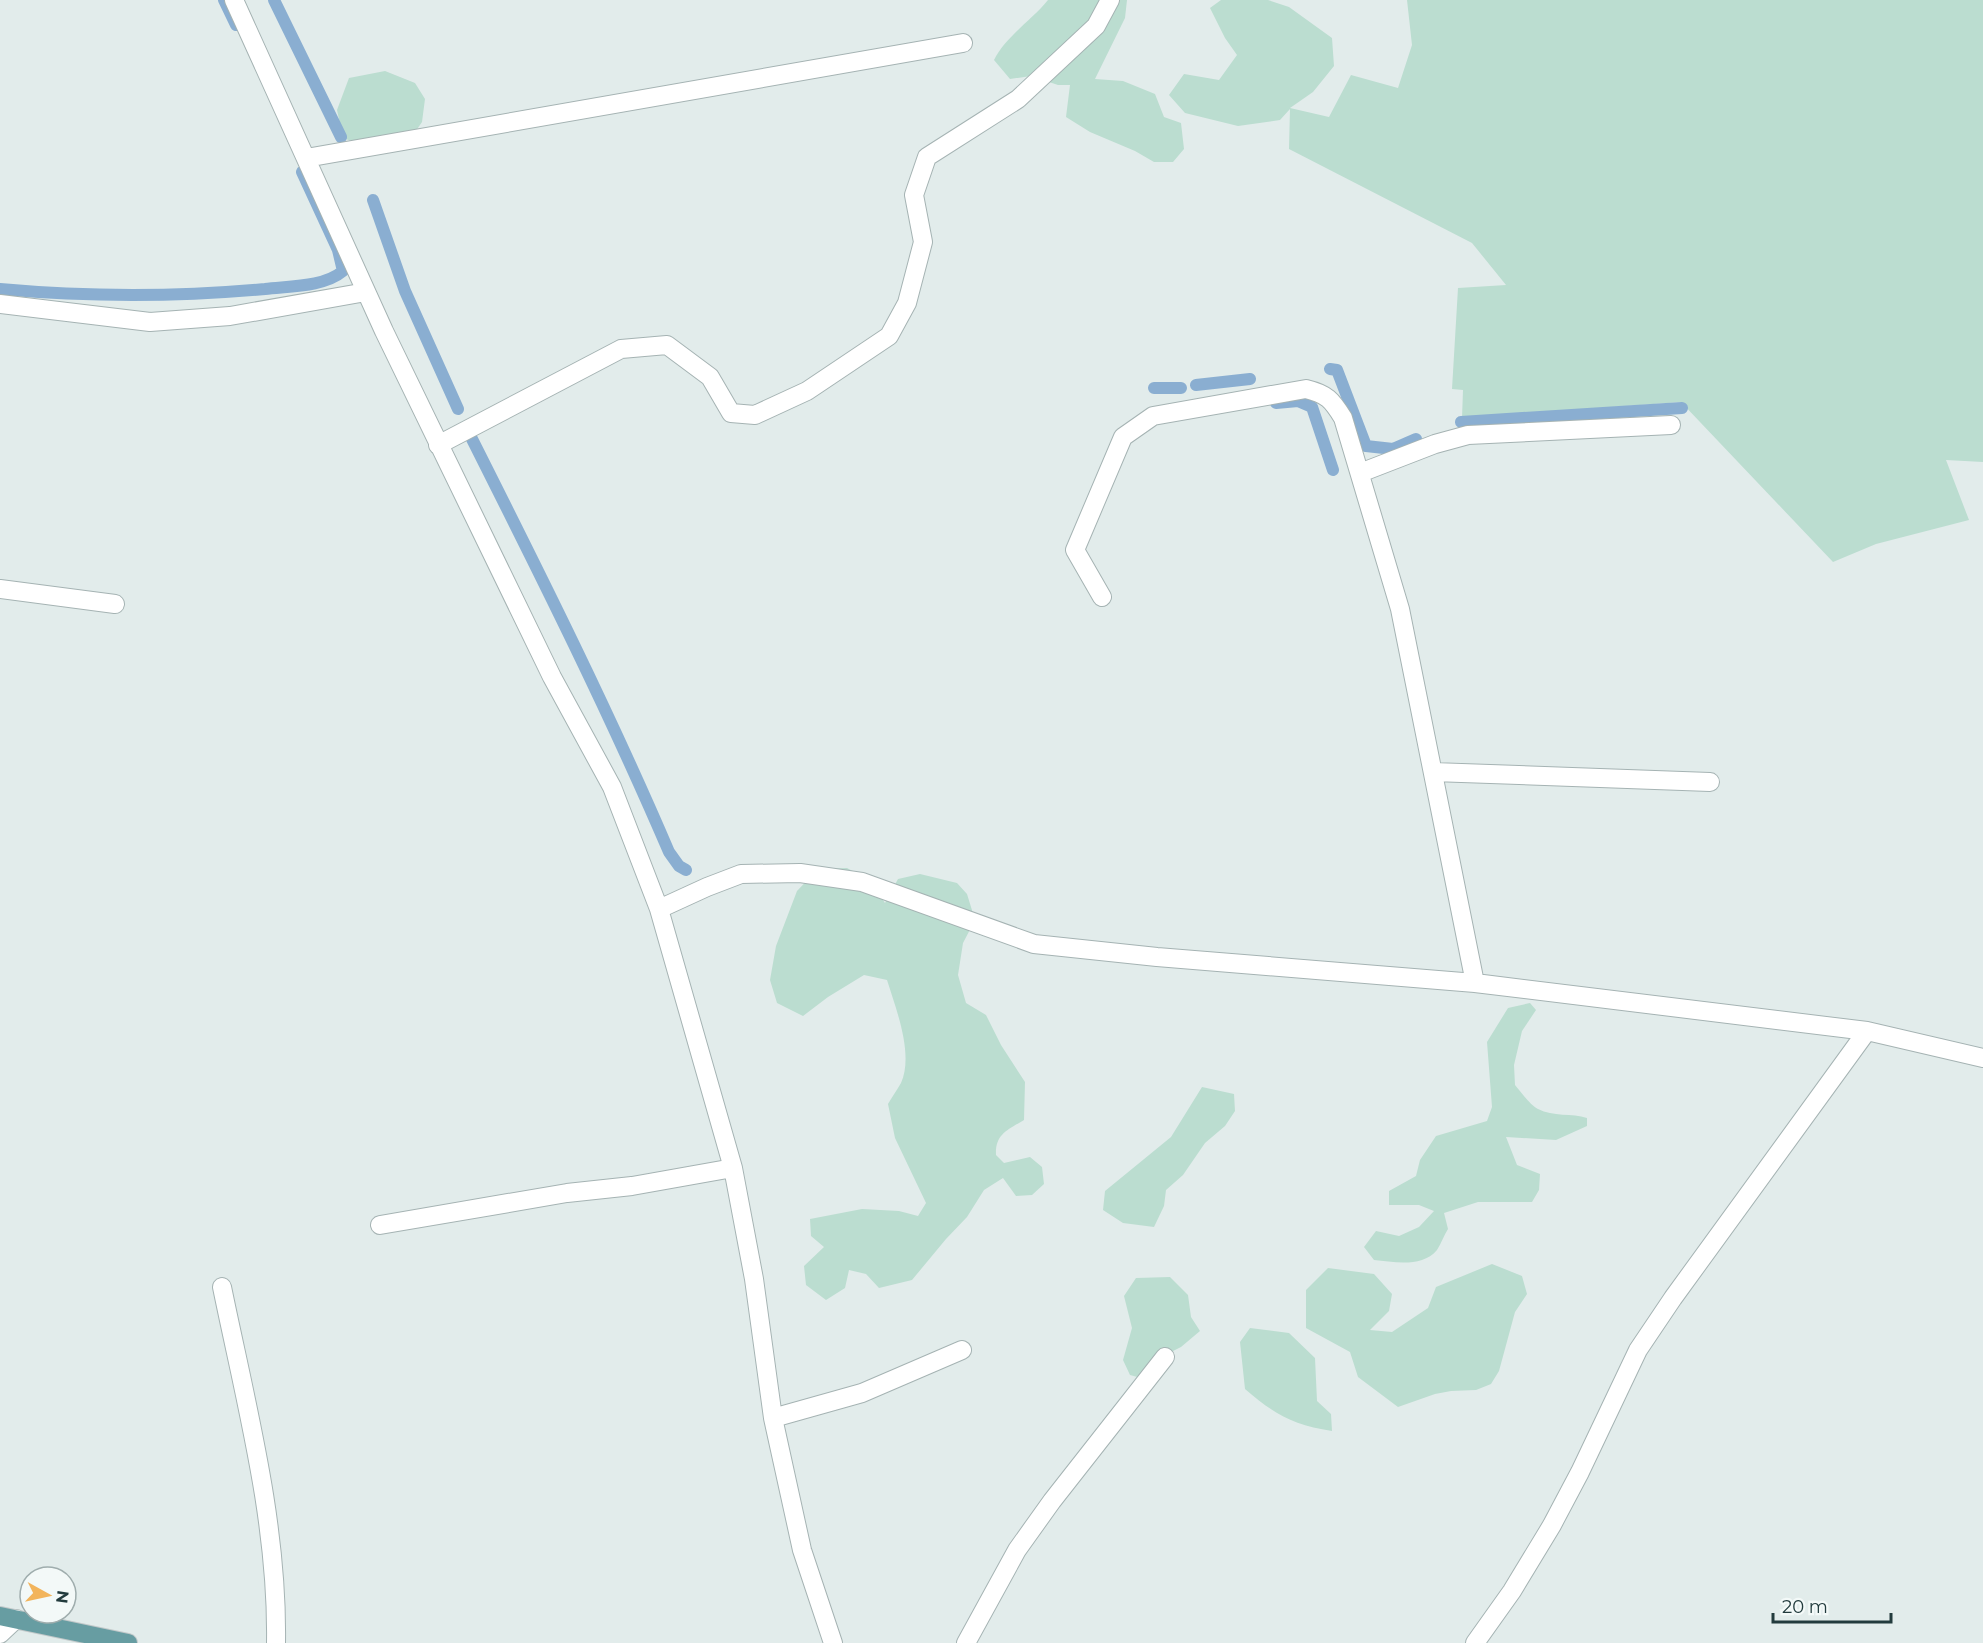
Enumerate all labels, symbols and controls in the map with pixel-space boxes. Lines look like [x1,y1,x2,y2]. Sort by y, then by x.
north arrow [18,1565,78,1625]
scale bar [1773,1586,1892,1624]
text: N [52,1589,73,1605]
text: 20 m [1782,1596,1828,1618]

